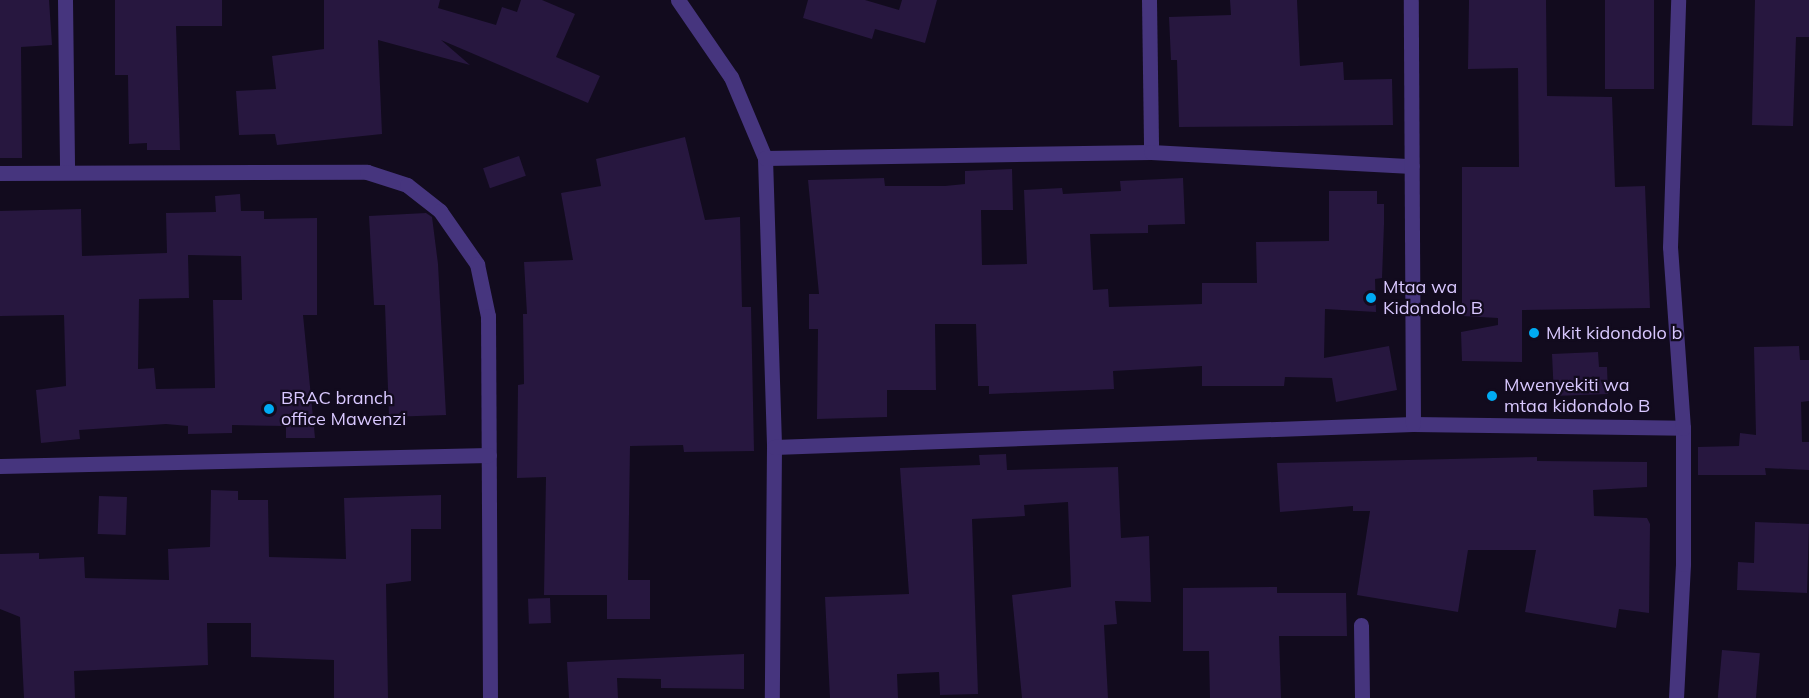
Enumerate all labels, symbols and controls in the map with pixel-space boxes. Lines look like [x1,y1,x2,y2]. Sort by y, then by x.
place label: Mtaa wa Kidondolo B [1383,277,1483,320]
marker: Mtaa wa Kidondolo B [1364,291,1378,305]
place label: Mkit kidondolo b [1546,322,1682,344]
marker: Mkit kidondolo b [1527,326,1541,340]
place label: Mwenyekiti wa mtaa kidondolo B [1504,375,1650,418]
place label: BRAC branch office Mawenzi [281,388,406,430]
marker: Mwenyekiti wa mtaa kidondolo B [1485,389,1499,403]
marker: BRAC branch office Mawenzi [262,402,276,416]

